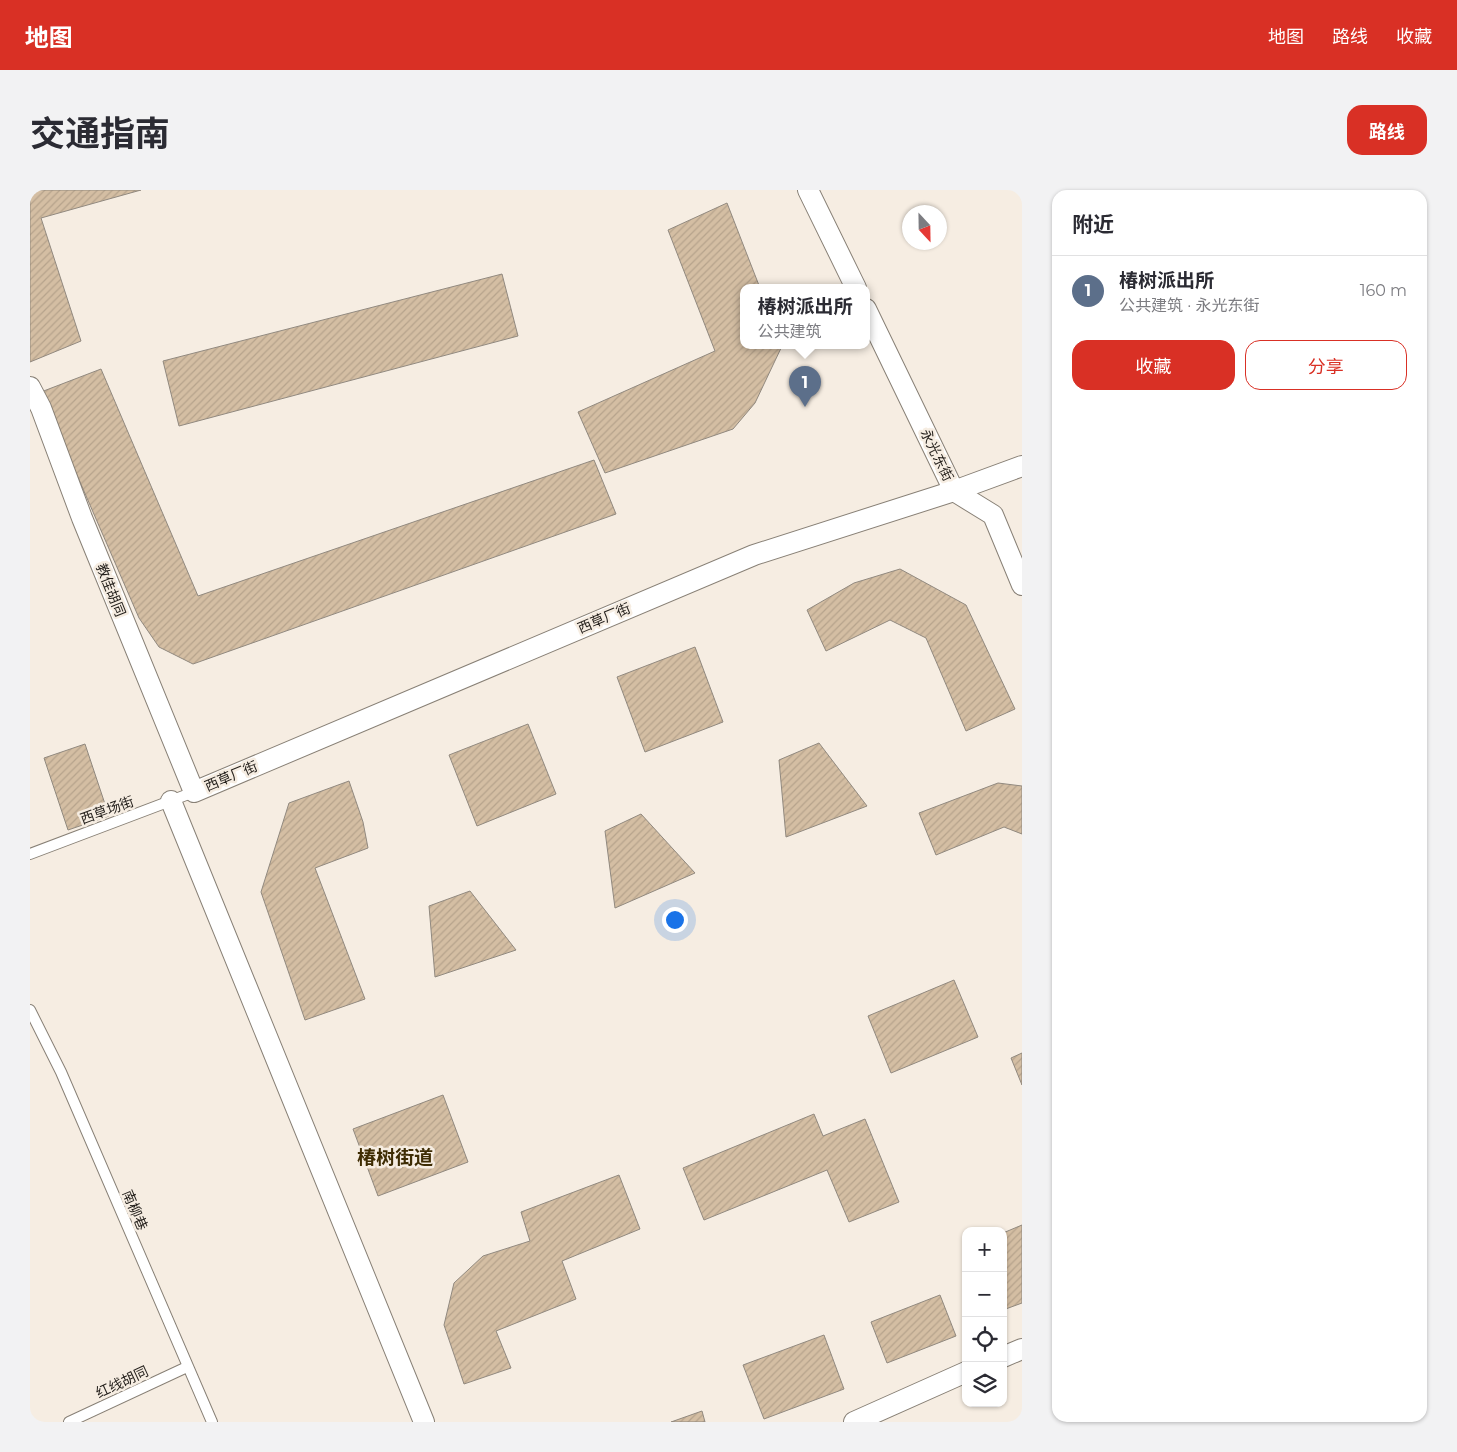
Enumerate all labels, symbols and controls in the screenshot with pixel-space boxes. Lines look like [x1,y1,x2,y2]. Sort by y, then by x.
text: 地图 [25,23,73,52]
text: 地图 [1268,26,1304,48]
text: 路线 [1332,26,1368,48]
text: 收藏 [1396,26,1432,48]
button: 路线 [1347,105,1427,155]
text: 交通指南 [30,112,170,155]
north arrow [902,205,947,250]
text: 附近 [1072,212,1114,237]
text: 椿树派出所 [1119,269,1214,292]
text: 1 [1085,281,1091,300]
text: 160 m [1360,281,1407,300]
popup [740,284,870,349]
text: 椿树派出所 [757,295,853,318]
text: 公共建筑 · 永光东街 [1119,296,1259,315]
text: 公共建筑 [757,322,822,341]
button: 收藏 [1072,340,1235,390]
button: 分享 [1245,340,1407,390]
pin: 1 [789,366,821,407]
street label: 永光东街 [917,426,957,484]
street label: 教佳胡同 [92,561,130,619]
street label: 西草厂街 [575,599,633,637]
street label: 西草厂街 [202,757,260,795]
street label: 西草场街 [78,792,136,828]
your location [662,907,688,933]
district label: 椿树街道 [357,1146,433,1169]
street label: 南柳巷 [119,1187,151,1233]
map controls [962,1227,1007,1407]
button: + [962,1227,1007,1272]
button: − [962,1272,1007,1317]
button: locate [962,1317,1007,1362]
street label: 红线胡同 [93,1362,151,1402]
button: layers [962,1362,1007,1407]

